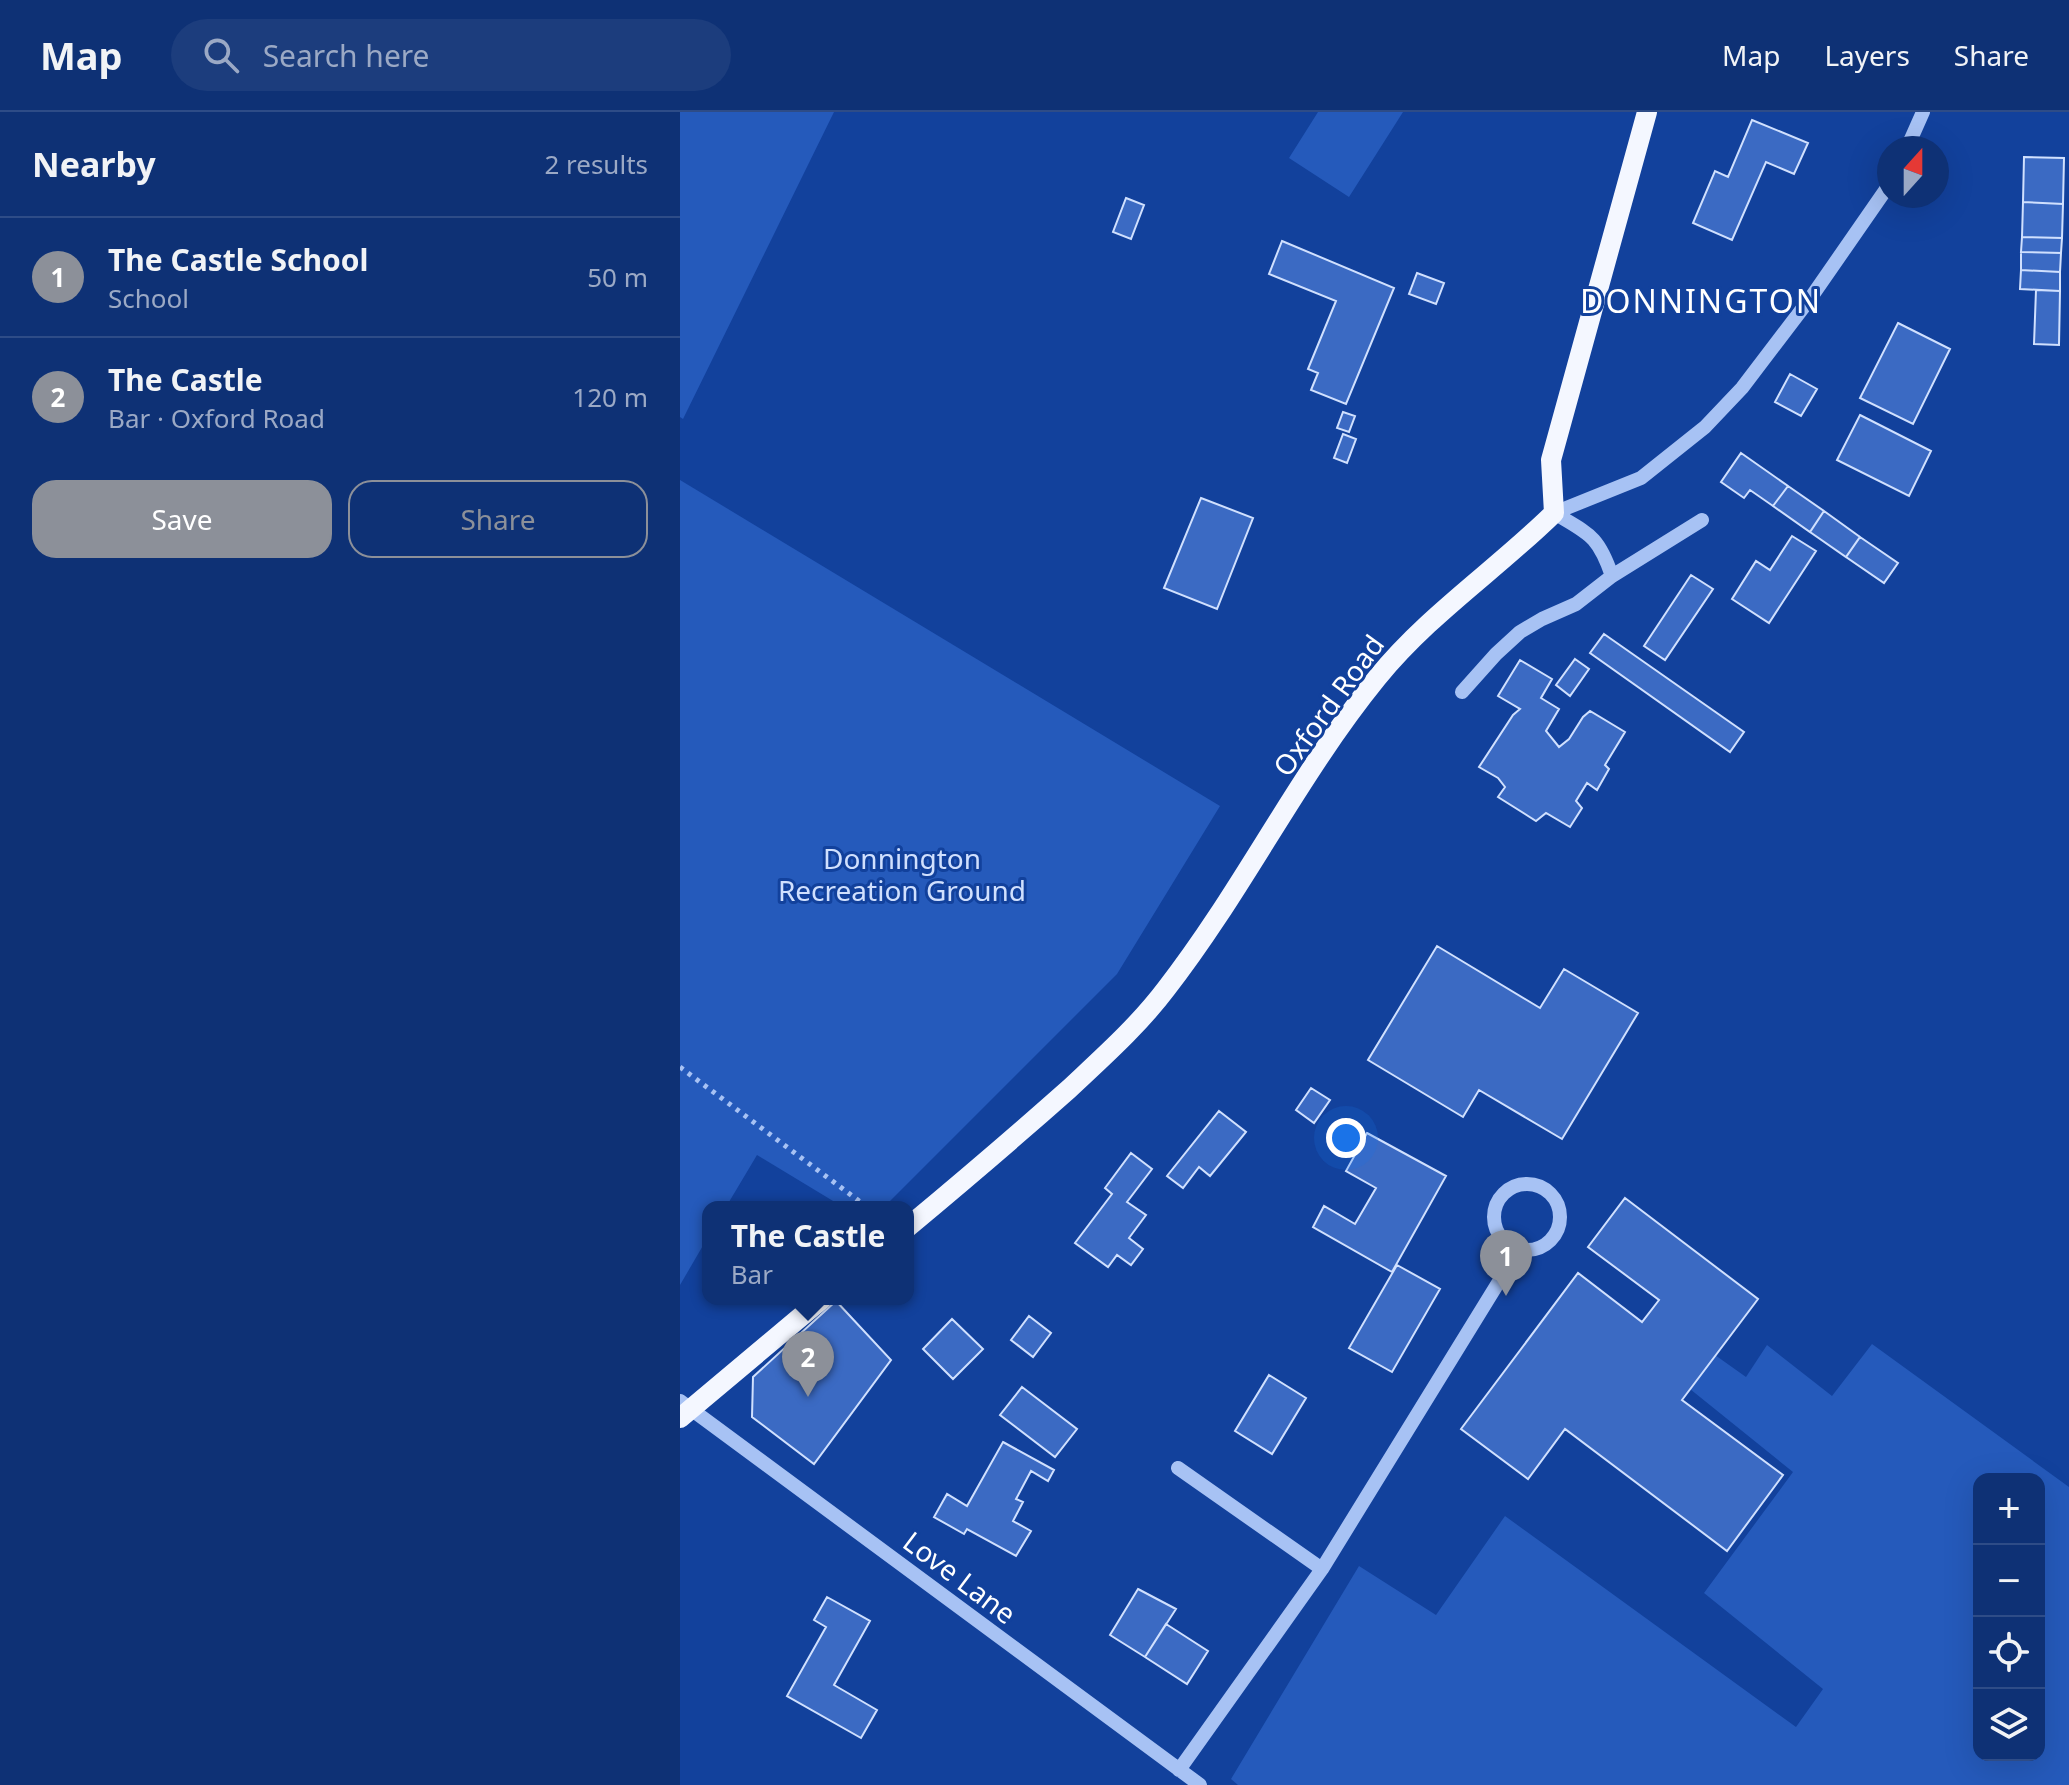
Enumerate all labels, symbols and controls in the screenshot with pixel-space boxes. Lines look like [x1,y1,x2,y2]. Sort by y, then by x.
search box [171,19,731,91]
text: Map [40,29,123,81]
icon: search [199,33,243,77]
text: Search here [263,35,430,76]
text: Map [1722,36,1780,74]
text: Layers [1824,36,1910,74]
text: Share [1954,36,2029,74]
north arrow [1877,136,1949,208]
text: Nearby [32,141,156,187]
text: 2 results [544,146,648,182]
text: The Castle School [108,239,368,280]
text: 1 [51,259,65,295]
text: 50 m [587,259,648,295]
district label: DONNINGTON [1580,279,1822,322]
text: School [108,280,189,316]
text: The Castle [108,359,263,400]
text: 2 [51,379,65,415]
text: 120 m [572,379,648,415]
text: Bar · Oxford Road [108,400,325,436]
button: Save [32,480,332,558]
button: Share [348,480,648,558]
street label: Oxford Road [1264,627,1392,783]
park label: Donnington Recreation Ground [778,839,1026,909]
your location [1326,1118,1366,1158]
popup [702,1201,914,1305]
text: The Castle [731,1215,885,1256]
pin: 1 [1480,1230,1532,1296]
text: Bar [731,1256,773,1292]
pin: 2 [782,1331,834,1397]
map controls [1973,1473,2045,1761]
button: + [1973,1473,2045,1545]
street label: Love Lane [896,1522,1024,1632]
button: − [1973,1545,2045,1617]
button: locate [1973,1617,2045,1689]
button: layers [1973,1689,2045,1761]

